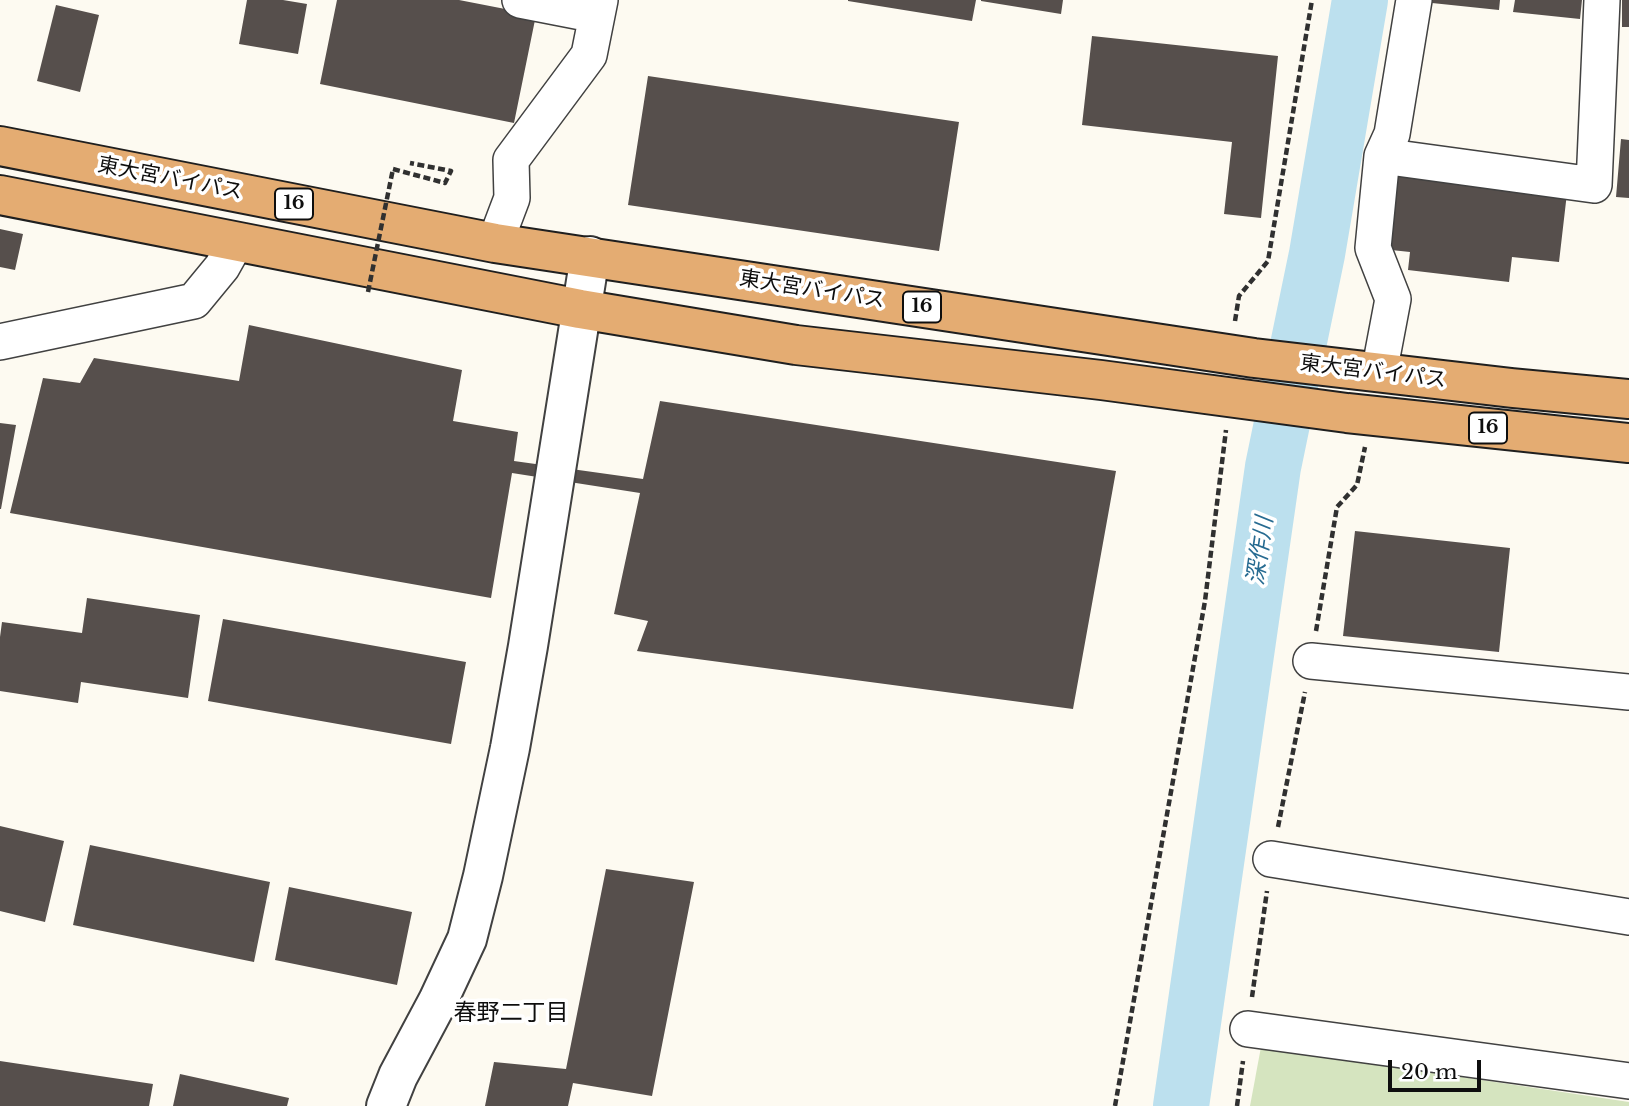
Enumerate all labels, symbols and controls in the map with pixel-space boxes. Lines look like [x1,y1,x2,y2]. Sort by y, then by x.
street label: 東大宮バイパス [95,153,245,205]
road number: 16 [275,188,313,220]
street label: 東大宮バイパス [737,266,887,314]
road number: 16 [903,292,941,322]
street label: 東大宮バイパス [1299,351,1447,393]
road number: 16 [1469,412,1507,444]
water label: 深作川 [1243,515,1279,587]
district label: 春野二丁目 [454,1000,568,1028]
scale bar [1391,1046,1484,1090]
text: 20 m [1401,1059,1458,1085]

